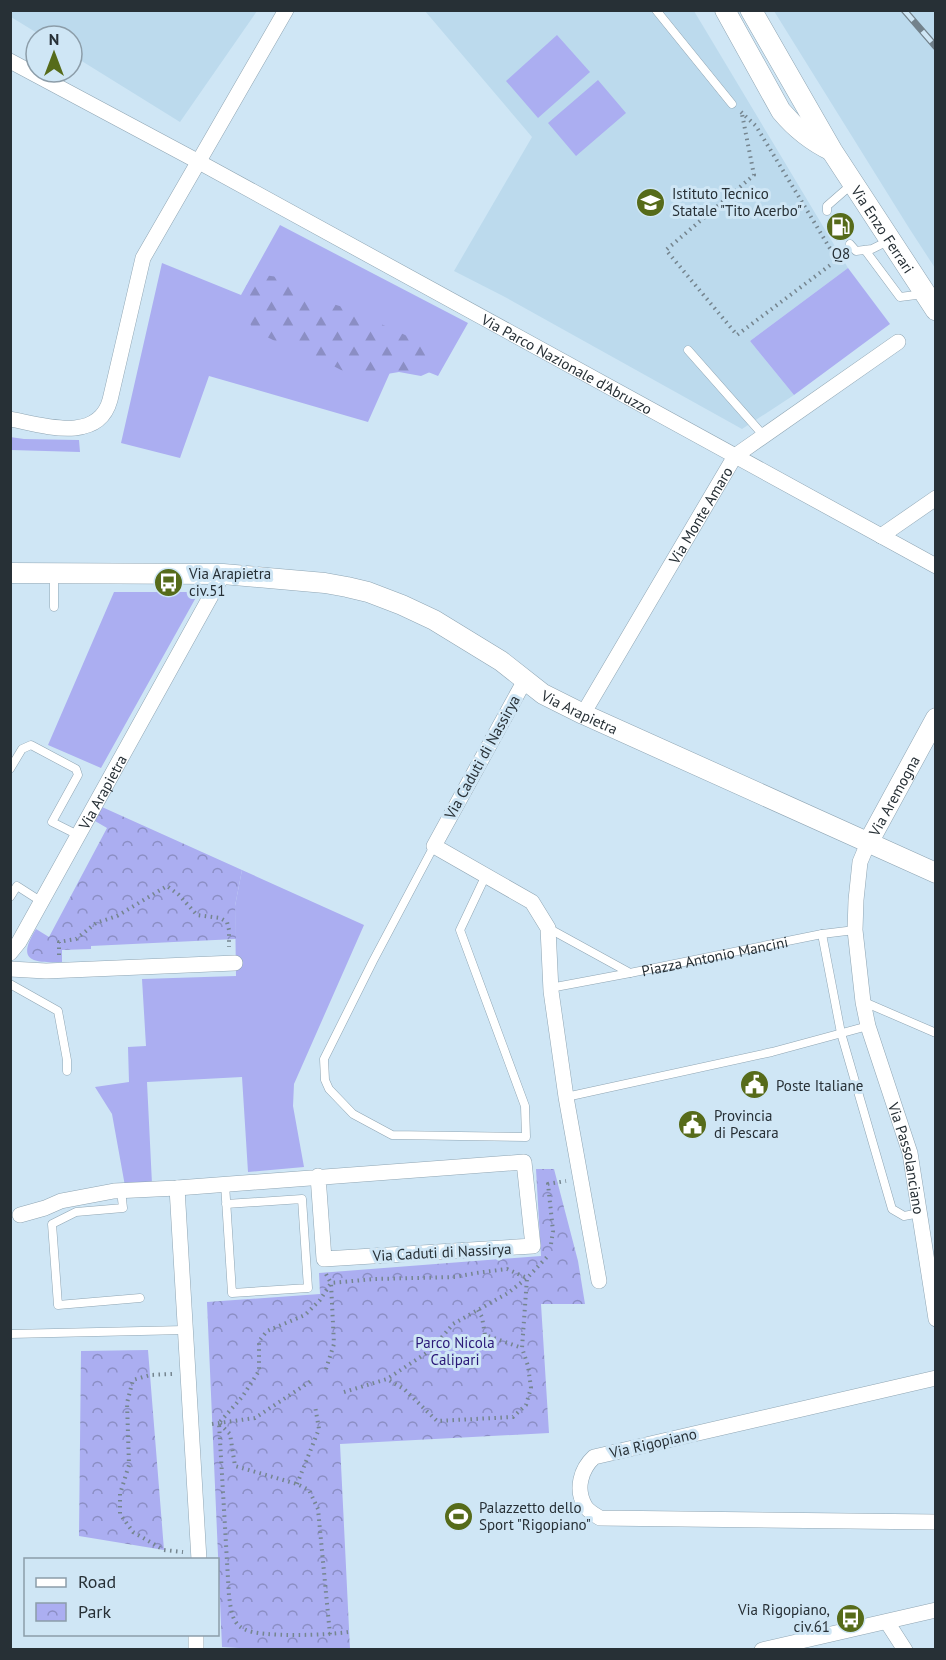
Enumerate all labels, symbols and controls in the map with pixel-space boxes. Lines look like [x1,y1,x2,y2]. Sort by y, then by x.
north arrow [24,24,84,84]
text: N [49,29,59,49]
street label: Via Enzo Ferrari [847,181,919,277]
place label: Istituto Tecnico Statale "Tito Acerbo" [672,184,802,220]
school or university icon: Istituto Tecnico Statale "Tito Acerbo" [635,186,667,218]
fuel station icon: Q8 [825,210,857,242]
place label: Q8 [832,244,850,263]
street label: Via Parco Nazionale d'Abruzzo [477,309,656,418]
street label: Via Monte Amaro [664,463,736,568]
place label: Via Arapietra civ.51 [188,564,271,600]
bus stop icon: Via Arapietra civ.51 [152,566,184,598]
street label: Via Arapietra [538,685,621,738]
street label: Via Caduti di Nassirya [440,692,524,823]
street label: Via Arapietra [74,751,131,833]
street label: Via Aremogna [864,752,923,840]
street label: Piazza Antonio Mancini [640,932,790,980]
public building icon: Poste Italiane [739,1069,771,1101]
place label: Poste Italiane [776,1076,863,1095]
street label: Via Passolanciano [884,1099,929,1215]
place label: Provincia di Pescara [714,1106,779,1142]
public building icon: Provincia di Pescara [677,1108,709,1140]
street label: Via Caduti di Nassirya [371,1239,512,1265]
park label: Parco Nicola Calipari [415,1333,495,1369]
street label: Via Rigopiano [607,1424,698,1462]
place label: Palazzetto dello Sport "Rigopiano" [479,1498,591,1534]
sports icon: Palazzetto dello Sport "Rigopiano" [442,1500,474,1532]
legend [24,1558,219,1636]
text: Road [78,1570,116,1593]
text: Park [78,1600,111,1623]
place label: Via Rigopiano, civ.61 [737,1600,830,1636]
bus stop icon: Via Rigopiano, civ.61 [835,1602,867,1634]

